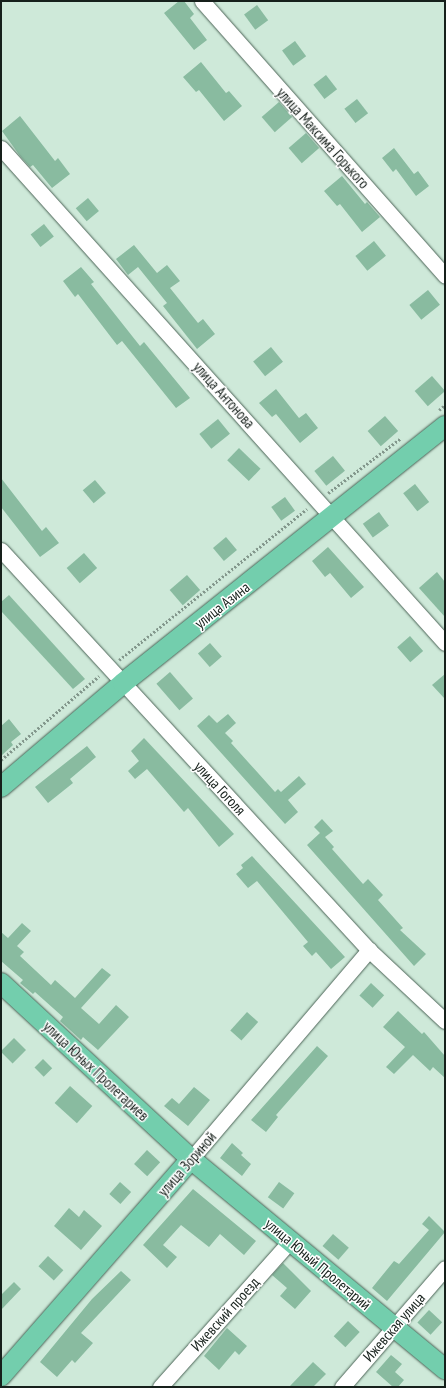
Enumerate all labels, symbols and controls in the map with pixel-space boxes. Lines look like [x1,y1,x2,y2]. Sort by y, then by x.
street label: улица Максима Горького [273,84,373,192]
street label: улица Антонова [189,358,259,432]
street label: улица Азина [191,578,253,632]
street label: улица Гоголя [191,757,249,819]
street label: улица Юных Пролетариев [39,1017,153,1125]
street label: улица Зориной [154,1128,220,1200]
street label: улица Юный Пролетарий [261,1214,375,1314]
street label: Ижевский проезд [187,1273,263,1355]
street label: Ижевская улица [359,1289,429,1365]

